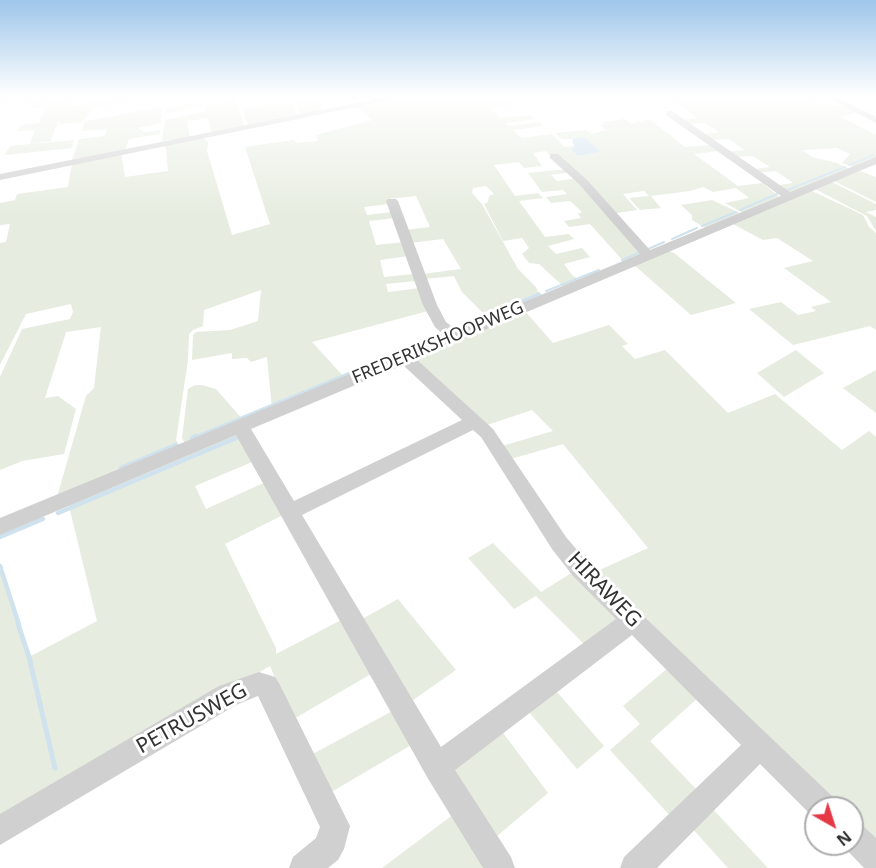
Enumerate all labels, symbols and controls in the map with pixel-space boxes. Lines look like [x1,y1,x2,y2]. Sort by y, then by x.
street label: FREDERIKSHOOPWEG [349,297,527,389]
street label: HIRAWEG [562,547,646,633]
street label: PETRUSWEG [132,678,252,760]
north arrow [804,796,864,856]
text: N [832,826,856,851]

